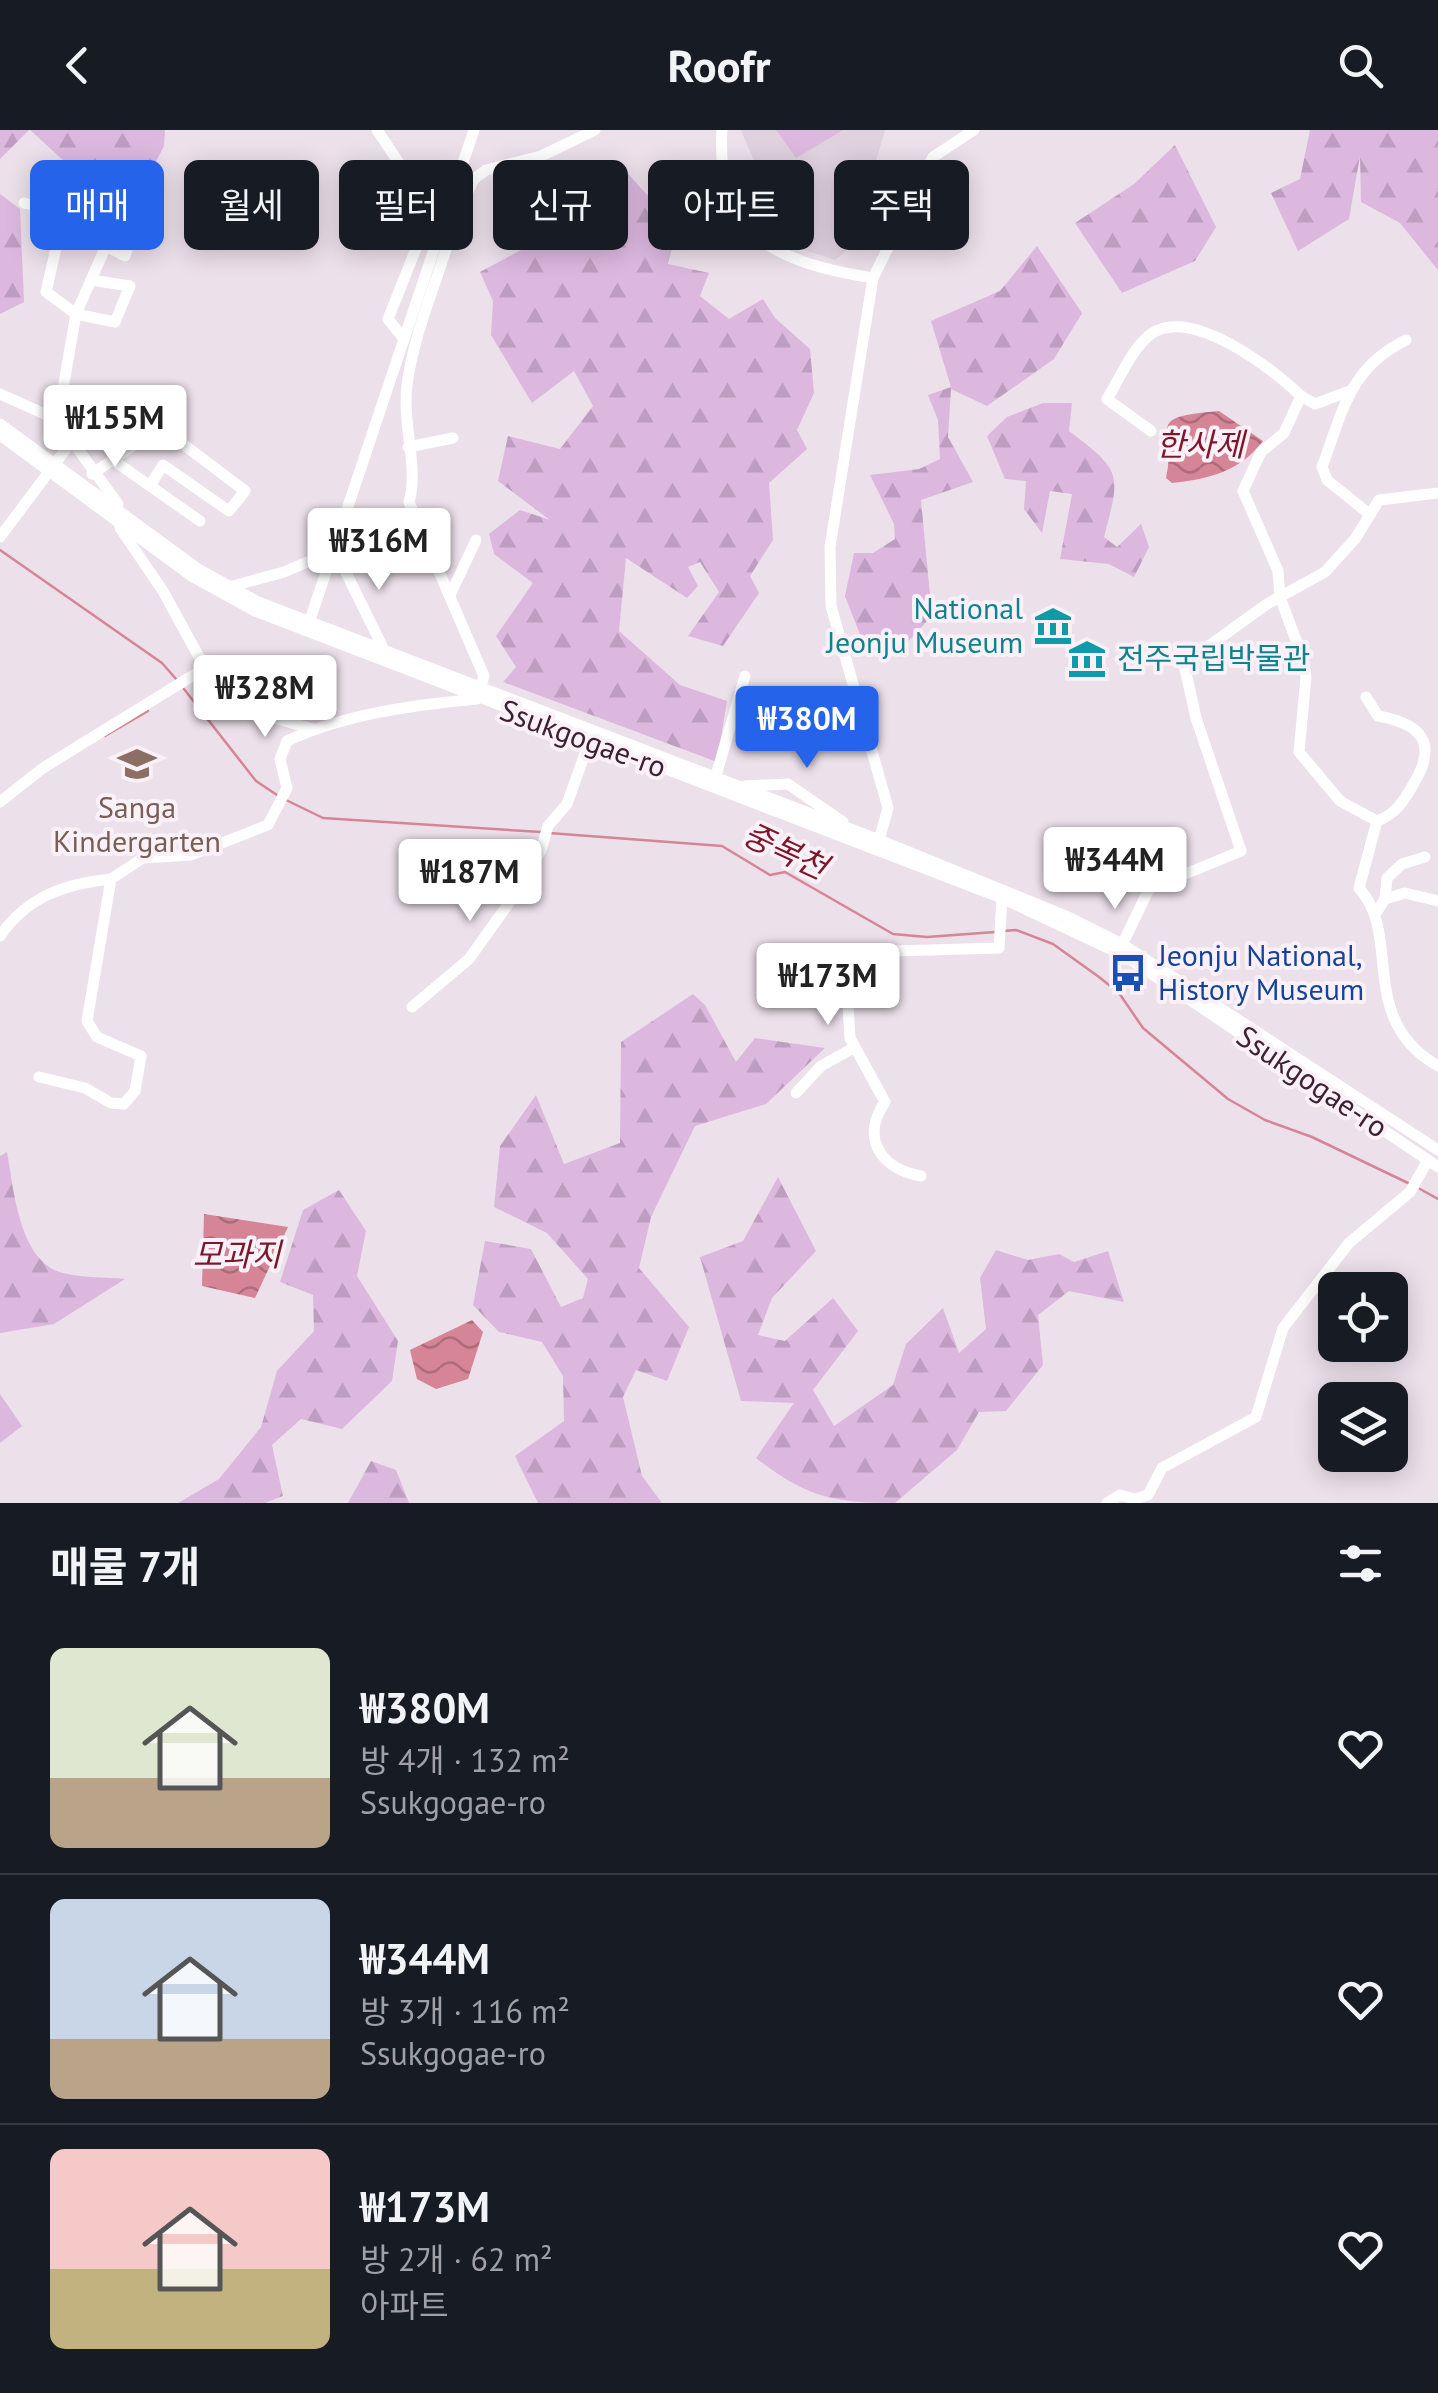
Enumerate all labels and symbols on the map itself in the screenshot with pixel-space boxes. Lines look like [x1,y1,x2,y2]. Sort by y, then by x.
pin: ₩155M [45,385,185,470]
water label: 한사제 [1156,423,1248,465]
pin: ₩316M [309,508,449,593]
place label: National Jeonju Museum [824,588,1023,661]
museum icon: National Jeonju Museum [1032,605,1074,647]
museum icon: 전주국립박물관 [1066,638,1108,680]
place label: 전주국립박물관 [1117,638,1310,677]
pin: ₩328M [195,655,335,740]
pin: ₩380M [737,686,877,771]
street label: Ssukgogae-ro [495,689,672,786]
school or university icon: Sanga Kindergarten [116,743,158,785]
place label: Sanga Kindergarten [53,787,221,860]
water label: 중복천 [737,812,838,889]
pin: ₩344M [1045,827,1185,912]
pin: ₩187M [400,839,540,924]
place label: Jeonju National, History Museum [1156,935,1364,1008]
pin: ₩173M [758,943,898,1028]
bus stop icon: Jeonju National, History Museum [1107,952,1149,994]
street label: Ssukgogae-ro [1230,1016,1396,1146]
water label: 모과지 [193,1233,284,1275]

